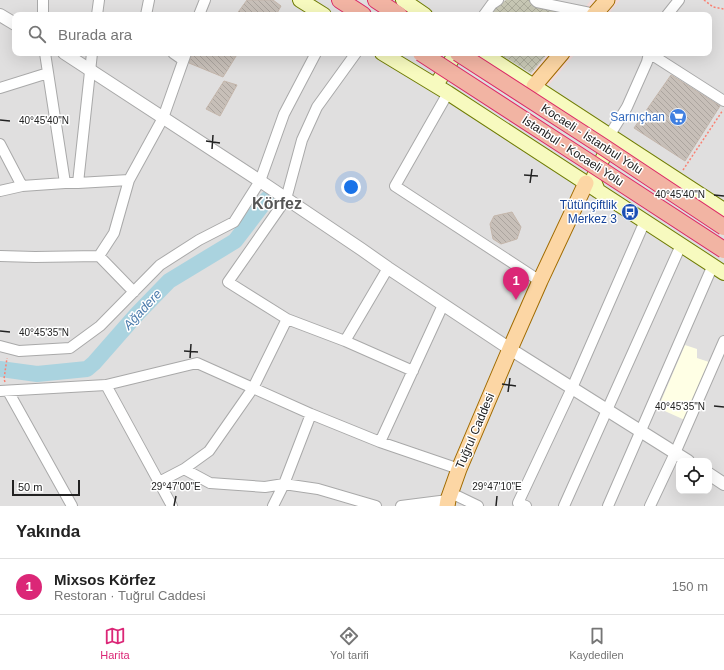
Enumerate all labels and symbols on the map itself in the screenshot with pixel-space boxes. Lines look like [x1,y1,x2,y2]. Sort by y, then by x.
street label: Kocaeli - İstanbul Yolu [539,101,645,177]
supermarket icon: Sarnıçhan [668,107,688,127]
place label: Sarnıçhan [610,110,665,124]
street label: İstanbul - Kocaeli Yolu [520,113,626,189]
text: 40°45'40"N [19,115,69,126]
your location [341,177,361,197]
text: 40°45'40"N [655,189,705,200]
district label: Körfez [252,195,302,212]
place label: Tütünçiftlik Merkez 3 [560,198,618,226]
bus stop icon: Tütünçiftlik Merkez 3 [620,202,640,222]
pin: 1 [503,267,529,300]
water label: Ağadere [119,286,165,333]
text: 40°45'35"N [19,327,69,338]
street label: Tuğrul Caddesi [453,391,497,471]
text: 40°45'35"N [655,401,705,412]
scale bar [12,478,80,497]
text: 29°47'00"E [151,481,201,492]
text: 29°47'10"E [472,481,522,492]

